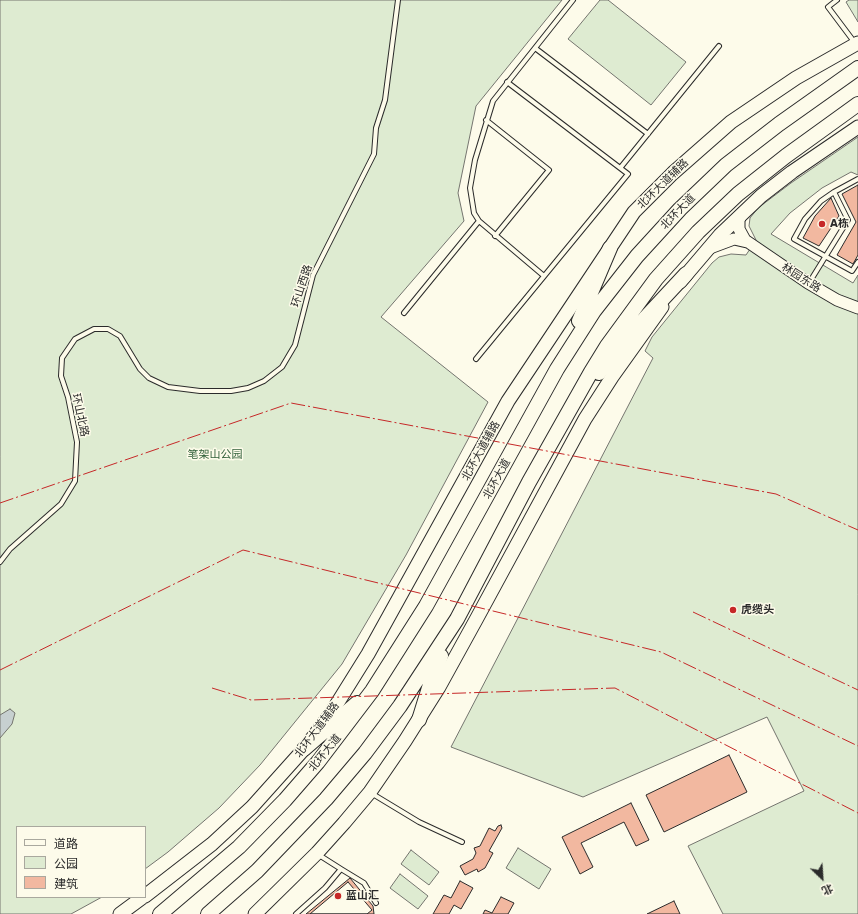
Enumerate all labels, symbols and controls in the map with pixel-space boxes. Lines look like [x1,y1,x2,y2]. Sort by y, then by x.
street label: 北环大道辅路 [635,156,691,212]
street label: 北环大道 [658,192,698,232]
place label: A栋 [830,217,849,231]
marker: A栋 [817,219,827,229]
street label: 林园东路 [779,261,823,295]
street label: 环山西路 [289,263,315,309]
street label: 环山北路 [69,392,91,438]
street label: 北环大道辅路 [459,419,503,483]
park label: 笔架山公园 [188,448,242,462]
street label: 北环大道 [481,457,513,501]
place label: 虎缆头 [741,603,774,617]
marker: 虎缆头 [728,605,738,615]
street label: 北环大道辅路 [292,700,342,760]
street label: 北环大道 [306,732,344,774]
legend [16,826,146,898]
text: 道路 [54,837,78,851]
text: 公园 [54,857,78,871]
north arrow [802,858,842,898]
text: 建筑 [54,877,78,891]
text: 北 [820,881,835,898]
place label: 蓝山汇 [346,889,379,903]
marker: 蓝山汇 [333,891,343,901]

